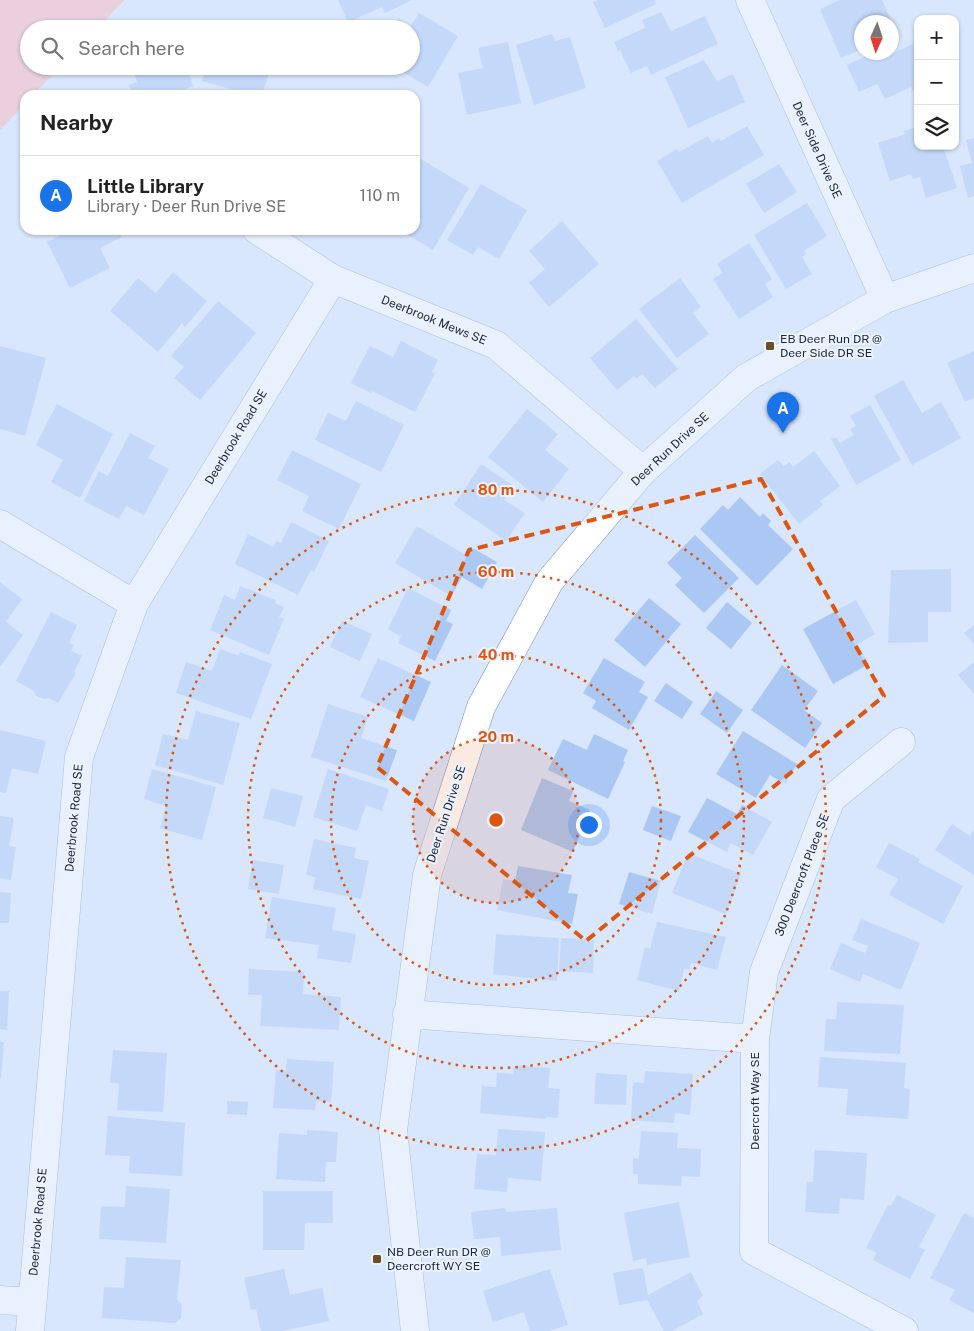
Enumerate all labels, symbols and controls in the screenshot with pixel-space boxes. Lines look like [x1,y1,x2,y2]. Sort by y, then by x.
north arrow [854,15,899,60]
map controls [914,15,959,150]
button: + [914,15,959,60]
search box [20,20,420,75]
icon: search [38,34,66,62]
text: Search here [78,37,185,59]
button: − [914,60,959,105]
street label: Deer Side Drive SE [789,99,845,201]
button: layers [914,105,959,150]
text: Nearby [40,110,113,135]
text: Little Library [87,175,204,197]
text: A [50,186,62,205]
text: 110 m [359,186,400,205]
text: Library · Deer Run Drive SE [87,197,286,216]
street label: Deerbrook Mews SE [379,292,489,348]
place label: EB Deer Run DR @ Deer Side DR SE [780,332,882,360]
marker: EB Deer Run DR @ Deer Side DR SE [764,340,776,352]
street label: Deerbrook Road SE [202,387,270,487]
pin: A [767,392,799,433]
street label: Deer Run Drive SE [628,409,712,489]
text: 80 m [478,481,514,498]
text: 60 m [478,563,514,580]
text: 40 m [478,646,514,663]
text: 20 m [478,728,514,745]
street label: Deerbrook Road SE [62,763,86,873]
street label: Deer Run Drive SE [424,764,468,864]
centre of rings [487,811,505,829]
your location [576,812,602,838]
street label: 300 Deercroft Place SE [772,812,832,938]
street label: Deercroft Way SE [748,1052,762,1150]
street label: Deerbrook Road SE [26,1167,50,1277]
place label: NB Deer Run DR @ Deercroft WY SE [387,1245,491,1273]
marker: NB Deer Run DR @ Deercroft WY SE [371,1253,383,1265]

